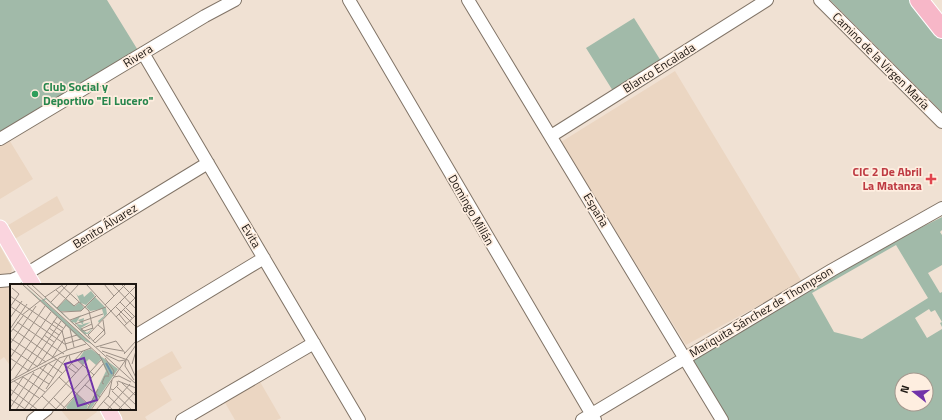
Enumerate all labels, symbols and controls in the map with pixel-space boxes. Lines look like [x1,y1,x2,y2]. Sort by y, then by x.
street label: Camino de la Virgen María [828,8,934,114]
street label: Blanco Encalada [619,38,699,97]
street label: Rivera [119,39,156,72]
place label: Club Social y Deportivo "El Lucero" [43,77,153,110]
marker: Club Social y Deportivo "El Lucero" [30,89,40,99]
place label: CIC 2 De Abril La Matanza [853,162,922,195]
street label: Domingo Millán [443,171,499,249]
marker: CIC 2 De Abril La Matanza [925,173,937,185]
street label: España [579,189,614,230]
street label: Benito Álvarez [69,198,141,253]
street label: Evita [237,220,266,251]
street label: Mariquita Sánchez de Thompson [685,261,836,362]
inset map [10,284,136,410]
north arrow [894,372,934,412]
text: N [896,383,913,395]

